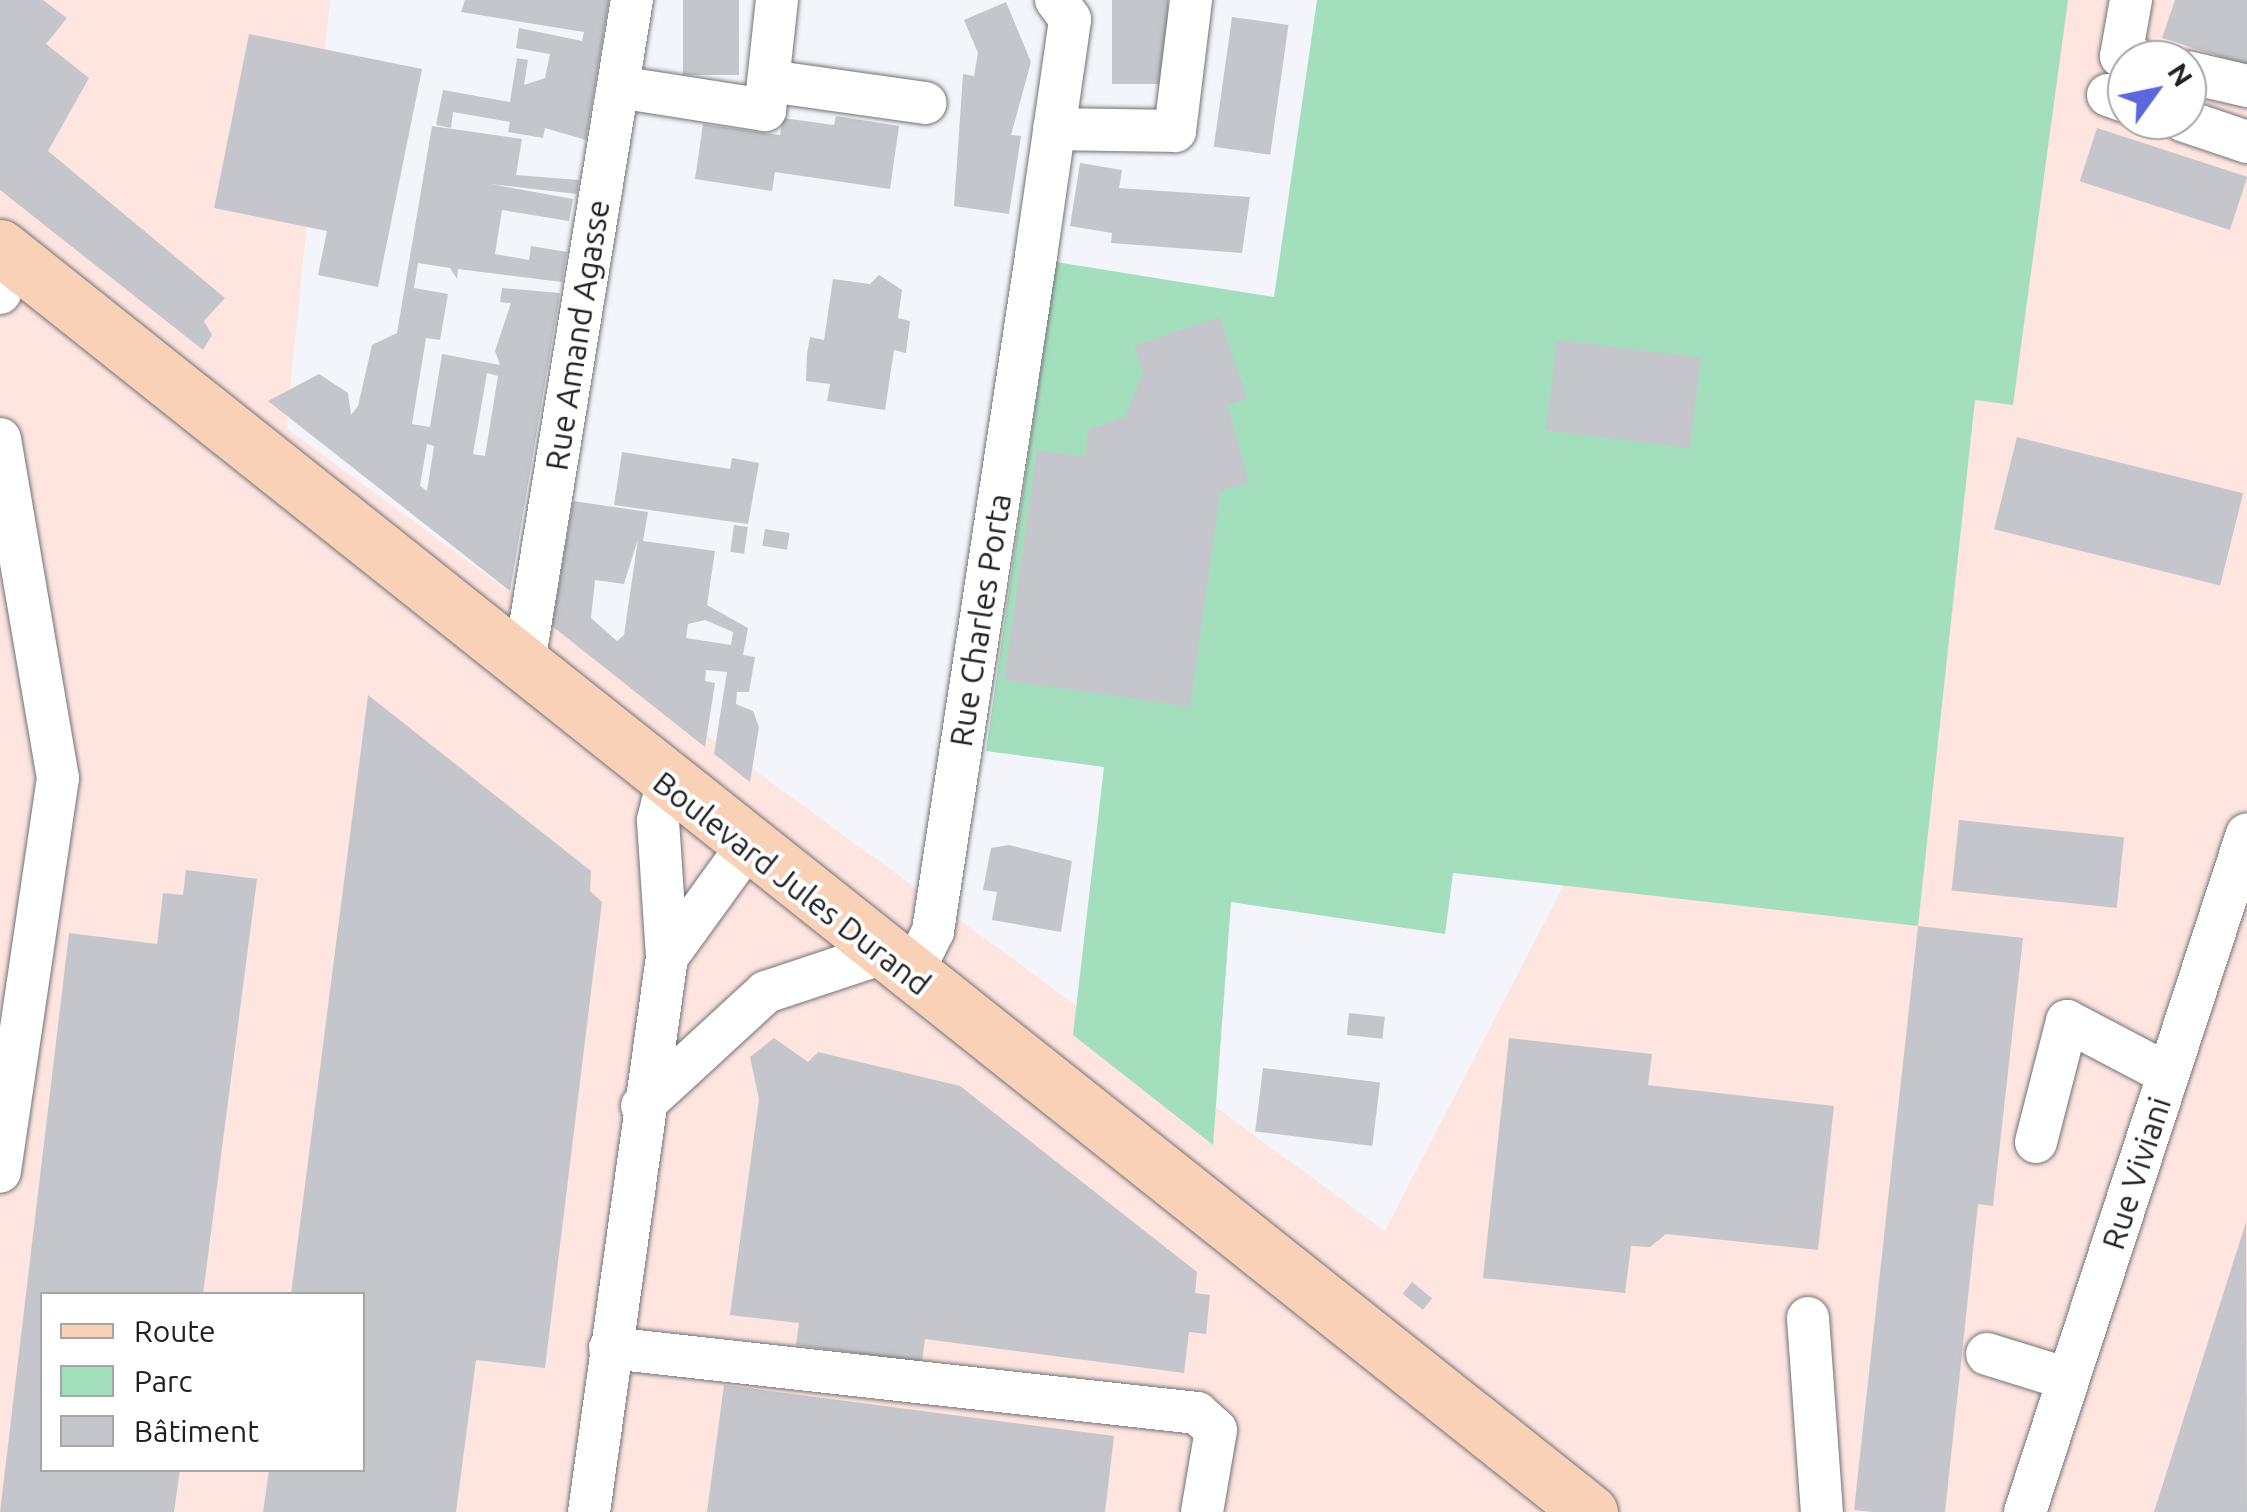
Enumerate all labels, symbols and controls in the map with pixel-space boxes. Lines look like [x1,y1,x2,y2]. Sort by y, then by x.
north arrow [2107,40,2207,140]
text: N [2162,57,2200,92]
street label: Rue Amand Agasse [537,197,617,473]
street label: Rue Charles Porta [941,491,1019,749]
street label: Boulevard Jules Durand [646,763,938,1003]
street label: Rue Viviani [2093,1092,2179,1254]
legend [40,1292,365,1472]
text: Route [134,1314,216,1348]
text: Parc [134,1364,192,1398]
text: Bâtiment [134,1414,259,1448]

